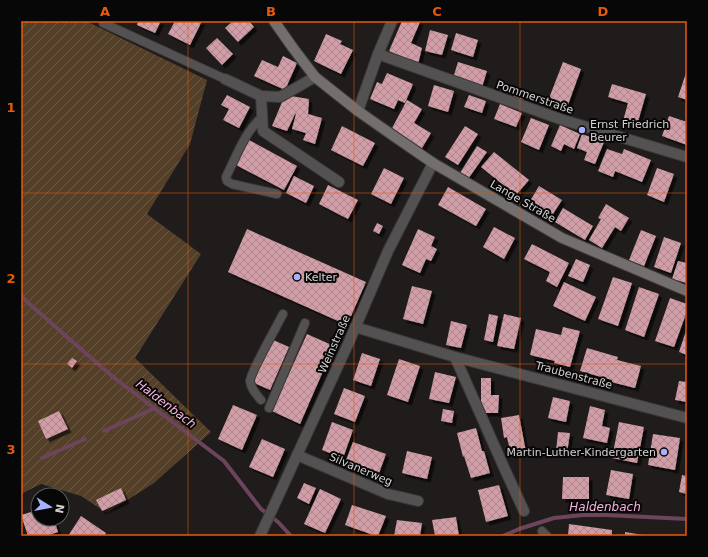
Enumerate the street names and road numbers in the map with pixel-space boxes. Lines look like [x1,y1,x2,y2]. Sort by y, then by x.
street label: Pommerstraße [495,78,575,117]
street label: Lange Straße [488,177,558,226]
street label: Weinstraße [316,313,353,375]
street label: Traubenstraße [533,359,614,392]
street label: Silvanerweg [327,450,394,489]

